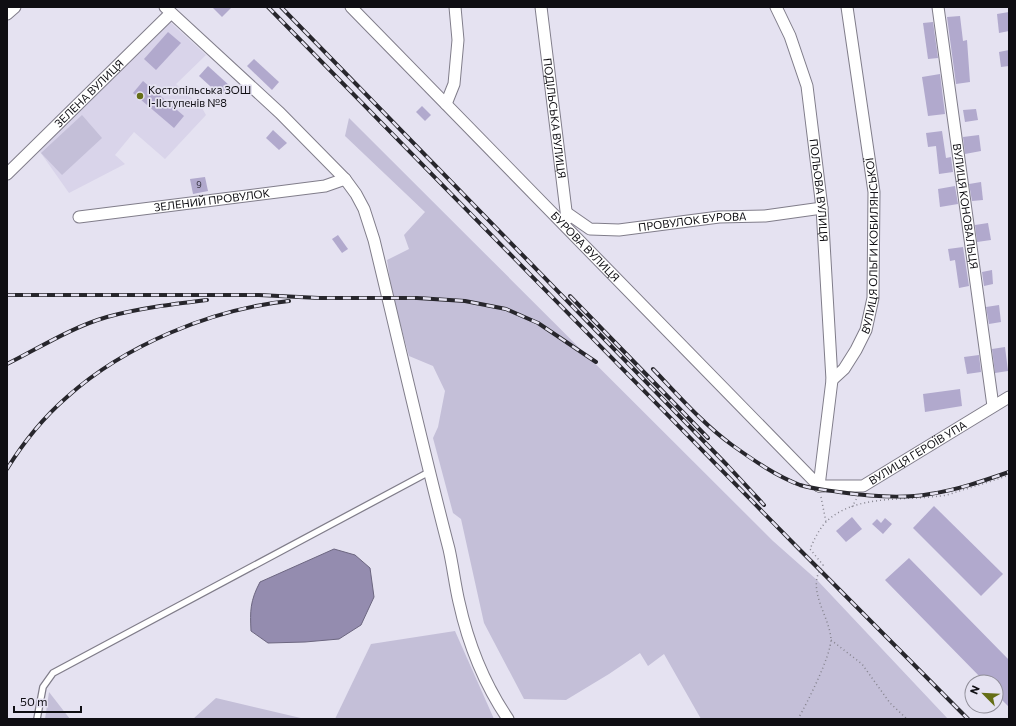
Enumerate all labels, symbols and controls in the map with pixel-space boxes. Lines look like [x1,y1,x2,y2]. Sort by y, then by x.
street label: ЗЕЛЕНА ВУЛИЦЯ [52,56,126,130]
street label: ПОДІЛЬСЬКА ВУЛИЦЯ [541,57,569,179]
place label: Костопільська ЗОШ І-ІІступенів №8 [148,83,251,109]
marker: Костопільська ЗОШ І-ІІступенів №8 [135,91,145,101]
street label: ПОЛЬОВА ВУЛИЦЯ [808,138,831,242]
street label: ВУЛИЦЯ КОНОВАЛЬЦЯ [951,142,981,270]
street label: ВУЛИЦЯ ОЛЬГИ КОБИЛЯНСЬКОЇ [858,156,880,336]
house number: 9 [196,179,202,190]
street label: ЗЕЛЕНИЙ ПРОВУЛОК [153,186,271,213]
street label: БУРОВА ВУЛИЦЯ [549,209,622,284]
street label: ПРОВУЛОК БУРОВА [637,209,747,233]
street label: ВУЛИЦЯ ГЕРОЇВ УПА [866,417,969,487]
north arrow [964,674,1004,714]
text: N [967,683,982,696]
scale bar [14,688,81,714]
text: 50 m [20,694,48,708]

